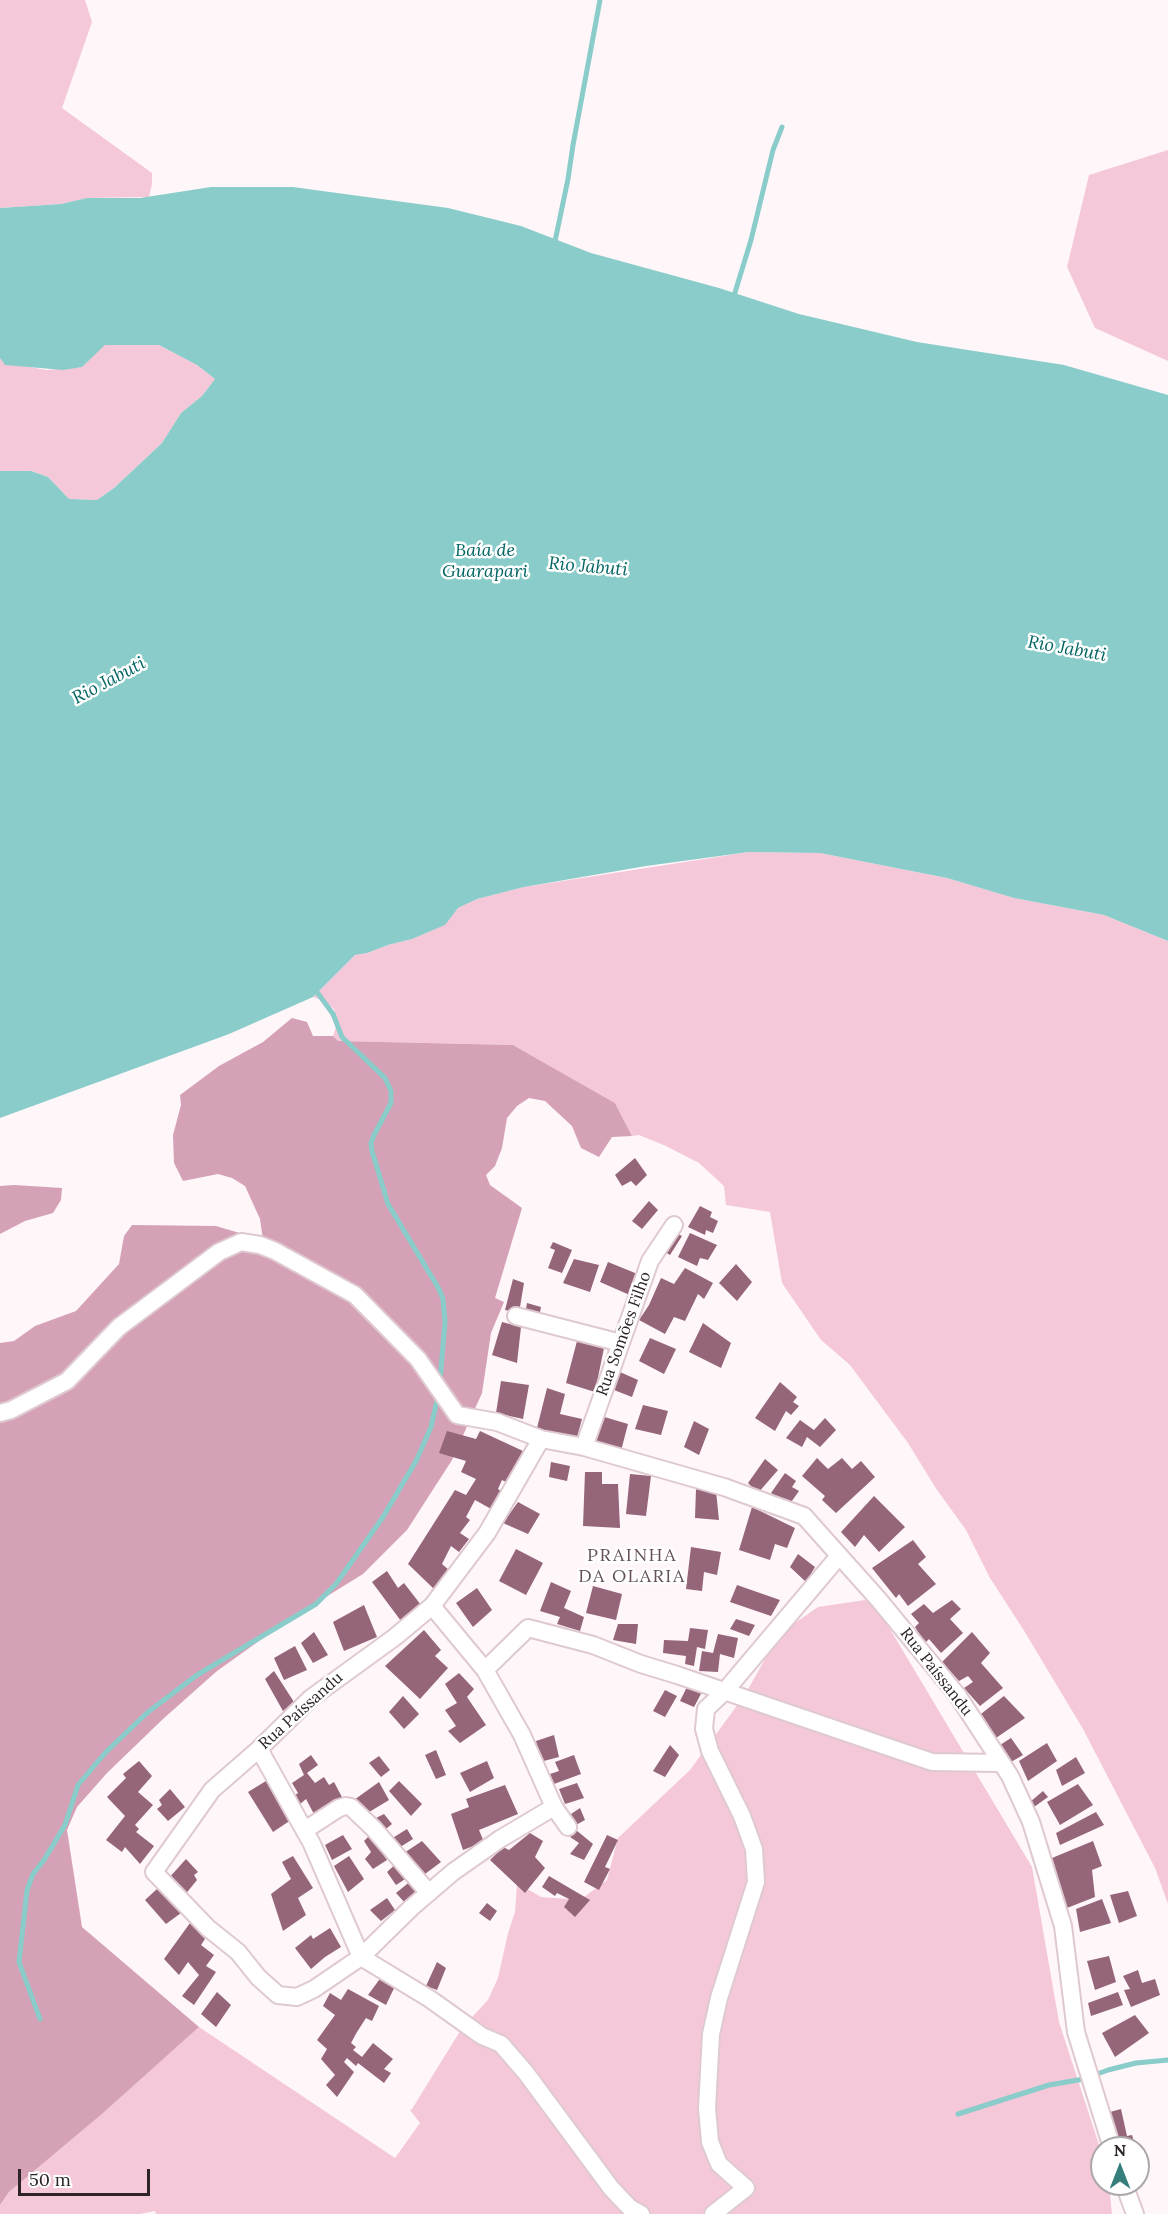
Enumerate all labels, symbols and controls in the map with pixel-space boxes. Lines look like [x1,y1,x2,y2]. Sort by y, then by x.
water label: Baía de Guarapari [442,540,528,582]
water label: Rio Jabuti [547,553,629,581]
water label: Rio Jabuti [1026,631,1108,667]
water label: Rio Jabuti [69,653,149,709]
street label: Rua Somões Filho [593,1269,655,1399]
district label: PRAINHA DA OLARIA [578,1545,686,1588]
street label: Rua Paíssandu [896,1624,976,1720]
street label: Rua Paíssandu [255,1668,347,1754]
north arrow [1090,2136,1150,2196]
text: N [1114,2140,1126,2160]
scale bar [21,2157,153,2195]
text: 50 m [29,2168,71,2191]

